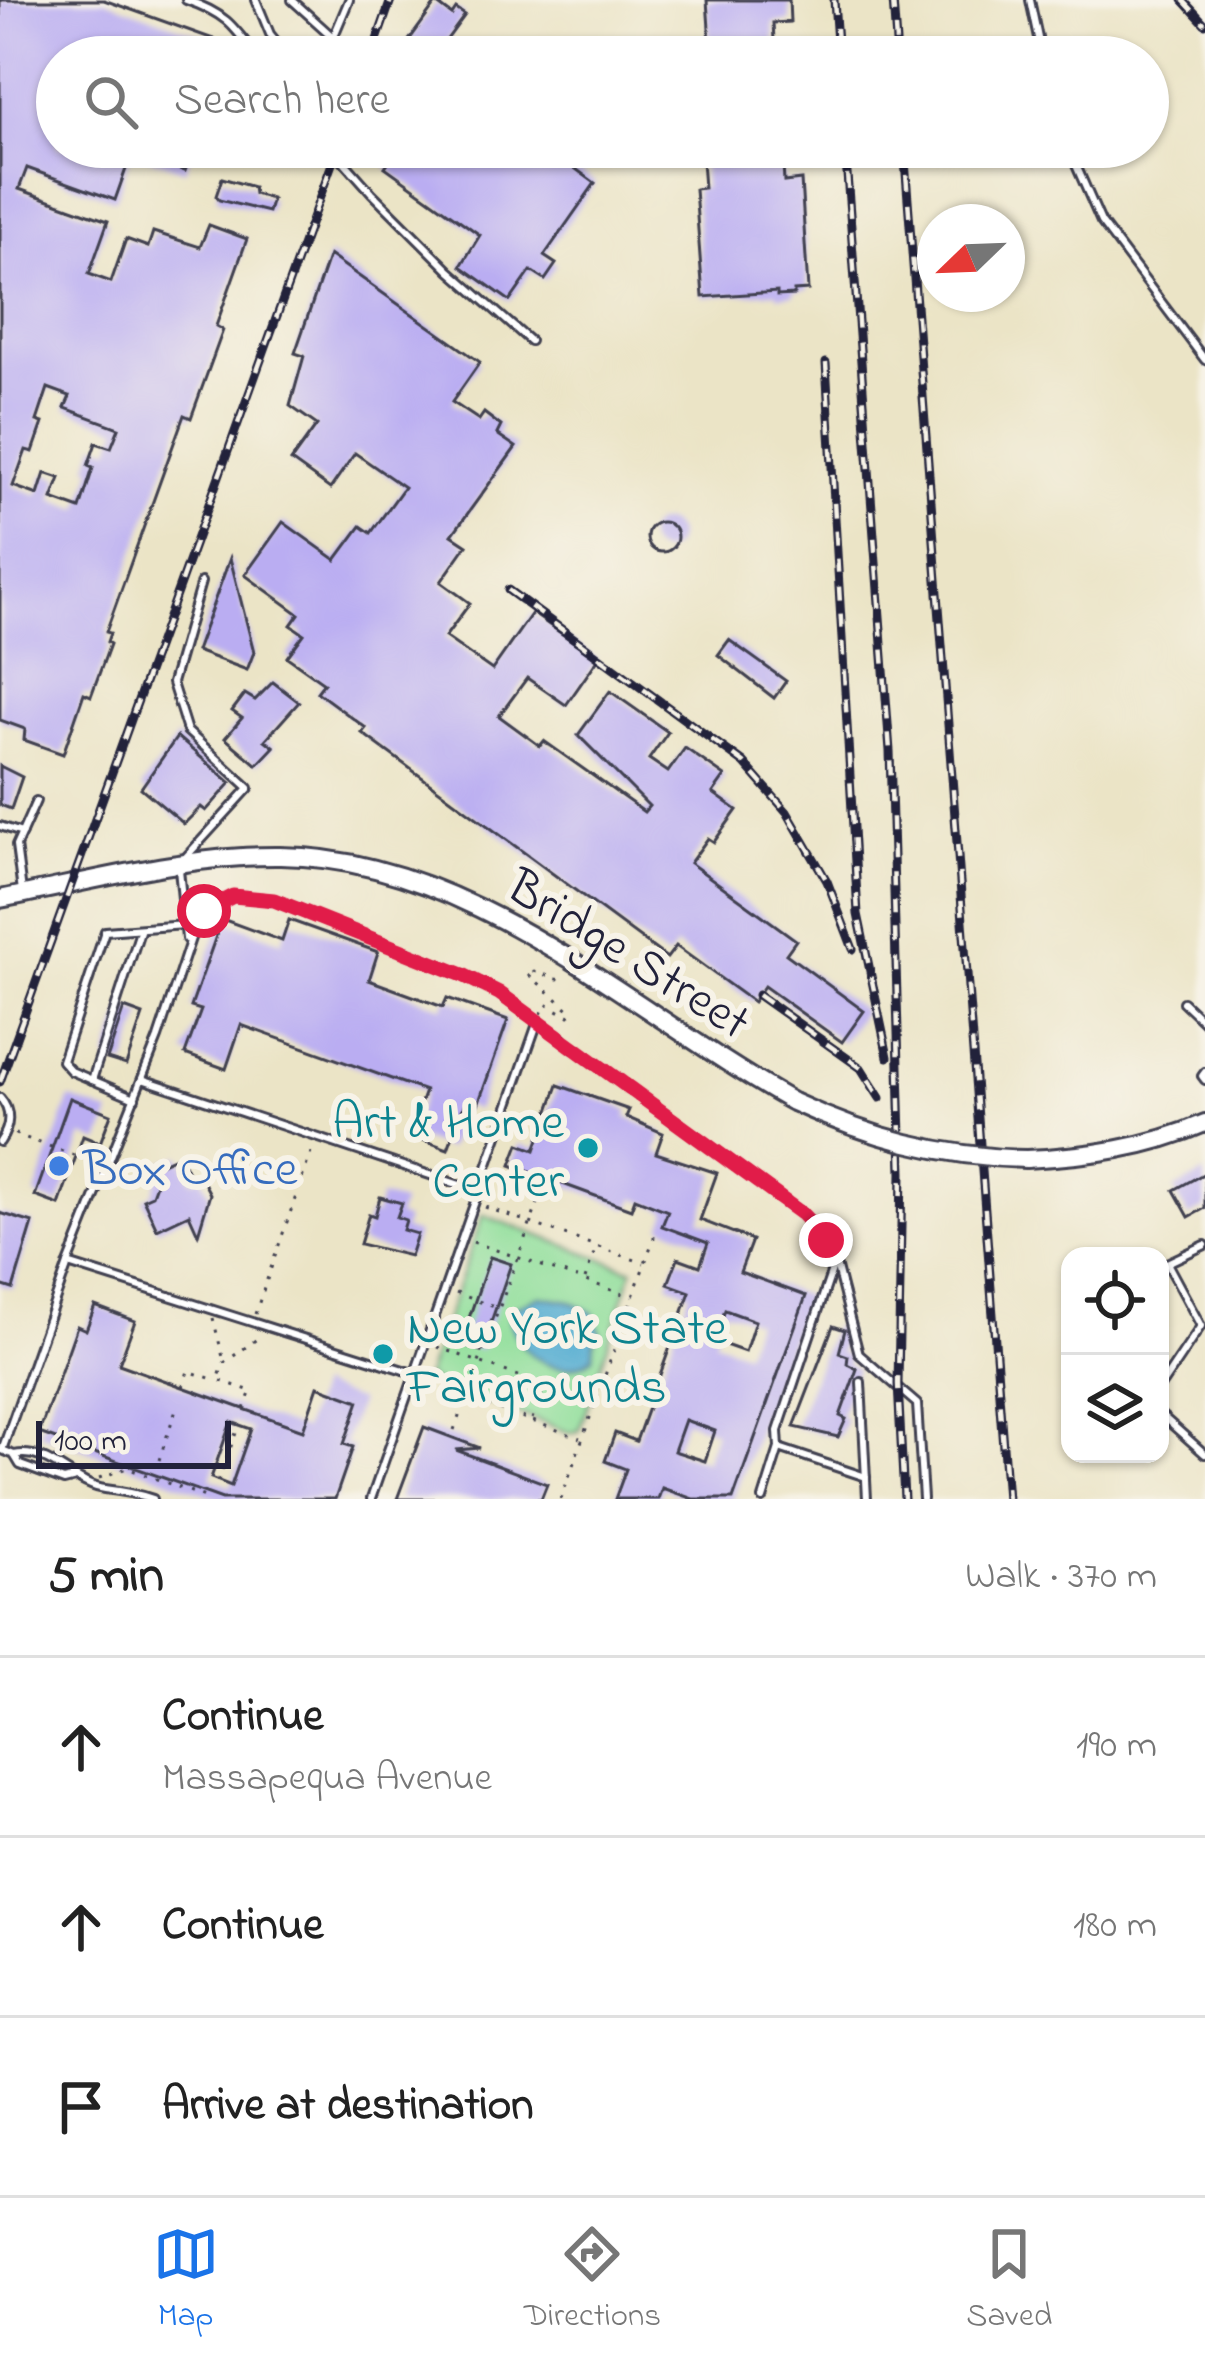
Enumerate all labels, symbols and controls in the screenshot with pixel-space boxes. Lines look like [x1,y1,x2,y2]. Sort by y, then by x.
search box [36,36,1169,168]
icon: search [78,69,144,135]
text: Search here [174,69,390,135]
north arrow [917,204,1025,312]
street label: Bridge Street [489,851,764,1061]
route start [177,884,231,938]
place label: Art & Home Center [332,1087,564,1221]
place label: Box Office [81,1134,298,1209]
marker: Art & Home Center [575,1135,601,1161]
marker: Box Office [46,1153,72,1179]
route end [799,1213,853,1267]
map controls [1061,1247,1169,1463]
button: locate [1061,1247,1169,1355]
place label: New York State Fairgrounds [405,1293,727,1427]
marker: New York State Fairgrounds [370,1341,396,1367]
button: layers [1061,1355,1169,1463]
scale bar [36,1415,231,1468]
text: 100 m [54,1418,127,1466]
text: 5 min [48,1540,164,1615]
text: Walk · 370 m [965,1549,1157,1606]
text: Continue [162,1685,323,1751]
icon: ahead [48,1714,114,1780]
text: 190 m [1076,1718,1157,1775]
text: Massapequa Avenue [162,1751,492,1808]
icon: ahead [48,1894,114,1960]
text: Continue [162,1894,323,1960]
text: 180 m [1073,1898,1157,1955]
icon: arrive [48,2074,114,2140]
text: Arrive at destination [162,2074,533,2140]
tab: Map [153,2221,219,2341]
tab: Directions [524,2221,661,2341]
tab: Saved [966,2221,1052,2341]

